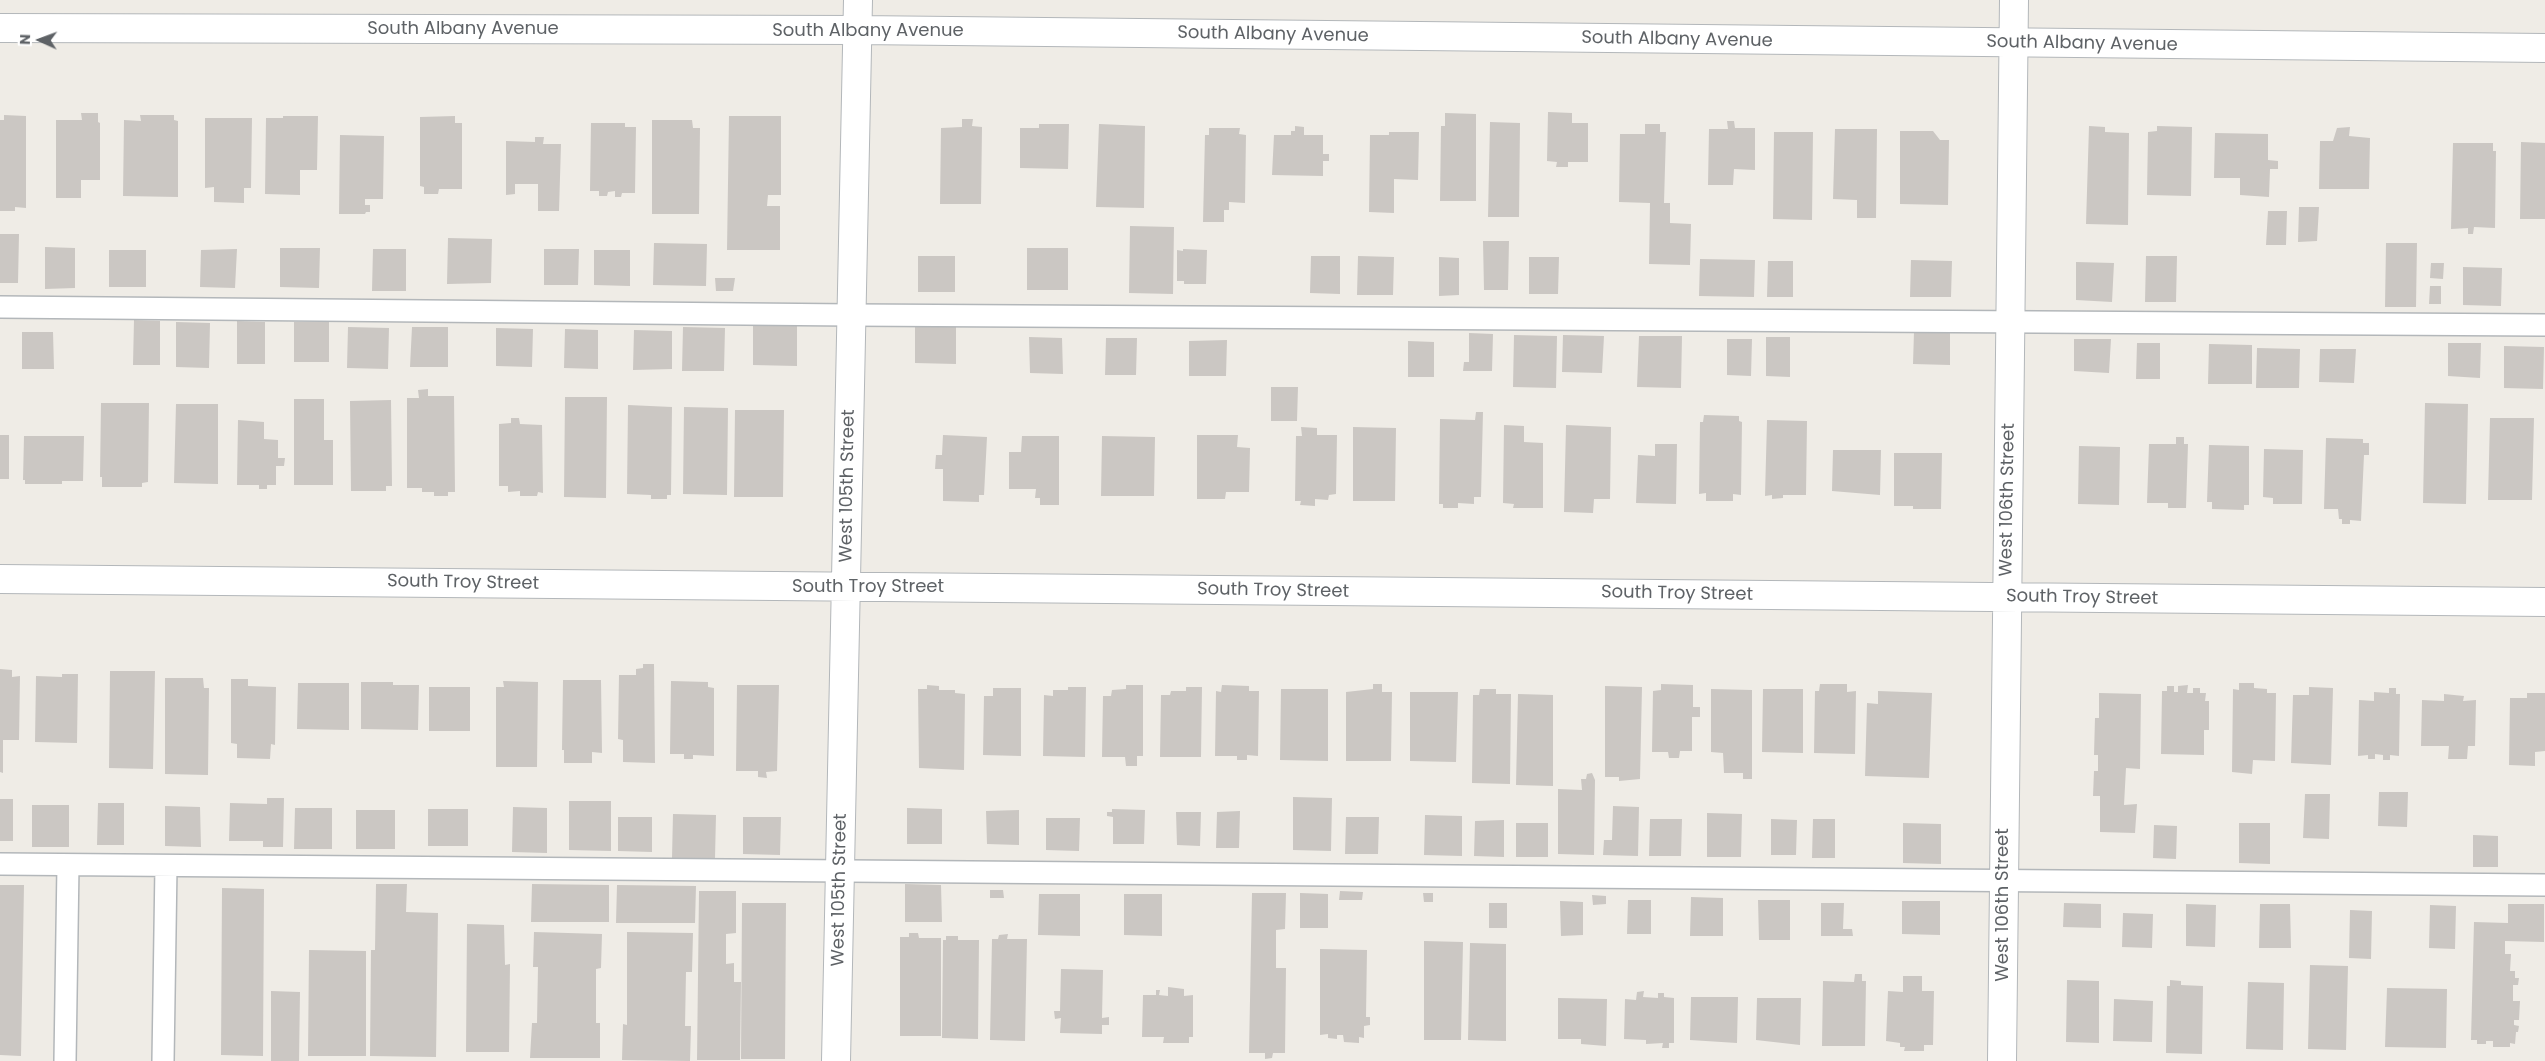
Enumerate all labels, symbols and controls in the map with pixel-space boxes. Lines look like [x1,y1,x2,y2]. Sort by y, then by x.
north arrow [15,15,65,65]
street label: South Albany Avenue [367,18,559,40]
street label: South Albany Avenue [772,20,964,42]
street label: South Albany Avenue [1177,23,1369,47]
street label: South Albany Avenue [1581,28,1773,52]
street label: South Albany Avenue [1986,32,2178,56]
text: N [15,34,35,45]
street label: West 105th Street [836,409,860,563]
street label: West 106th Street [1996,423,2020,577]
street label: South Troy Street [387,571,539,595]
street label: South Troy Street [792,576,944,598]
street label: South Troy Street [1197,579,1349,603]
street label: South Troy Street [1601,582,1753,606]
street label: South Troy Street [2006,586,2158,610]
street label: West 105th Street [828,813,852,967]
street label: West 106th Street [1992,828,2014,982]

